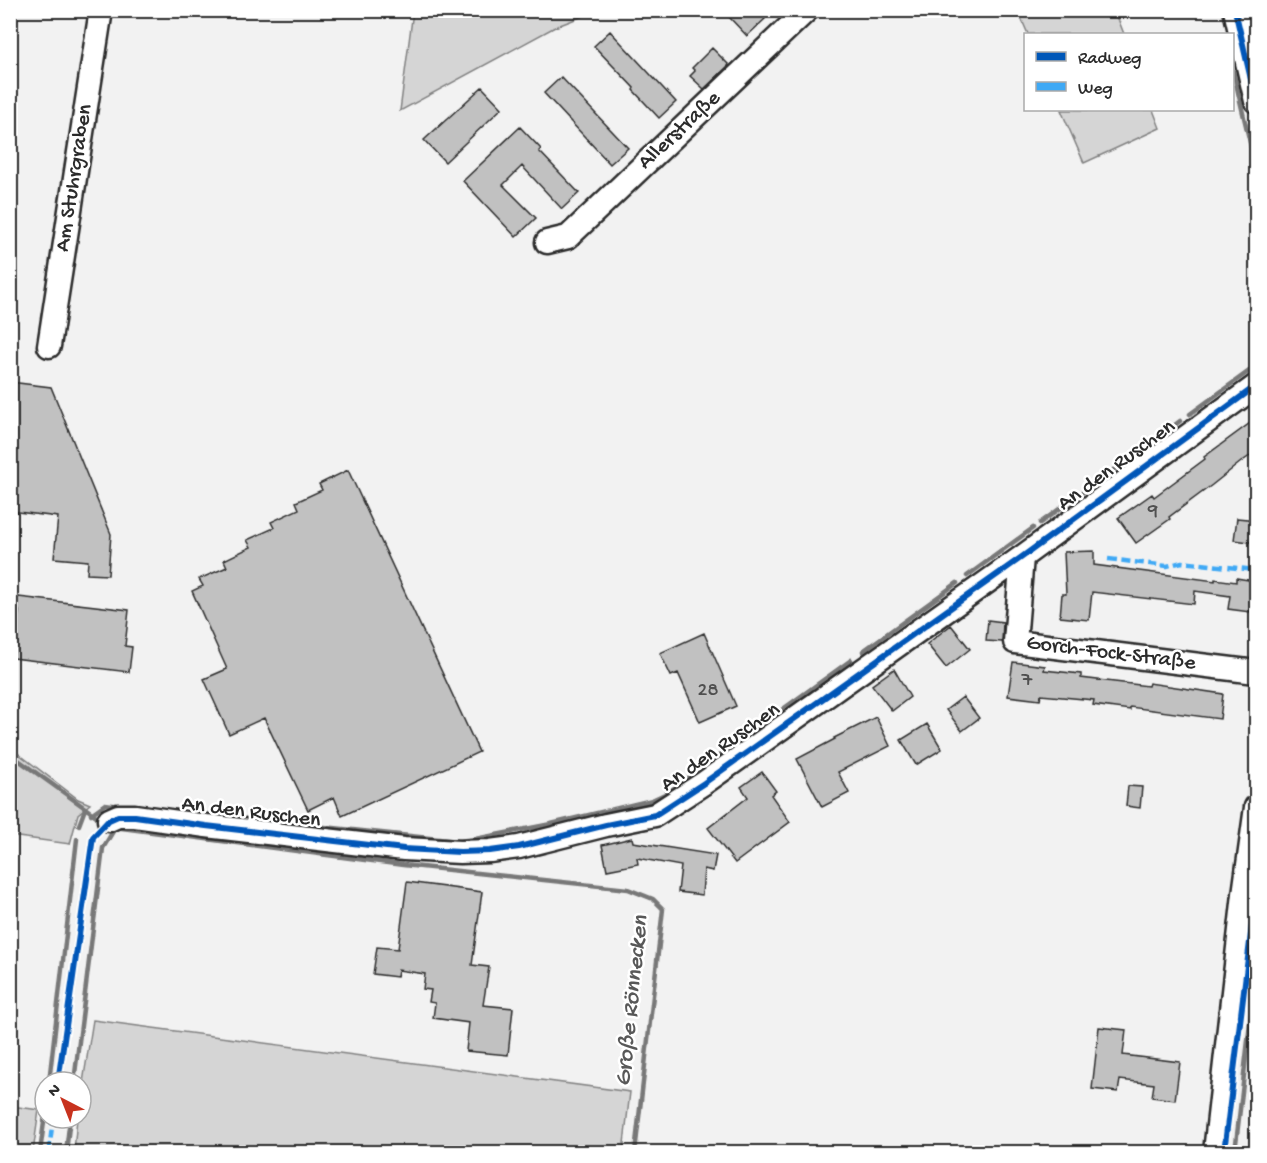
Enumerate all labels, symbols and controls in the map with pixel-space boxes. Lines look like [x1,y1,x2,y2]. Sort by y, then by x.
legend [1024,33,1234,111]
text: Radweg [1078,49,1141,70]
text: Weg [1078,79,1113,100]
street label: Allerstraße [633,86,727,176]
street label: Am Stuhrgraben [51,102,100,254]
street label: An den Ruschen [1053,414,1182,518]
house number: 9 [1147,501,1158,524]
street label: Gorch-Fock-Straße [1025,631,1198,677]
house number: 7 [1021,670,1033,693]
house number: 28 [698,680,718,703]
street label: An den Ruschen [656,697,786,799]
street label: An den Ruschen [180,792,322,834]
water label: Große Rönnecken [610,914,656,1088]
north arrow [33,1070,93,1130]
text: N [45,1081,66,1102]

